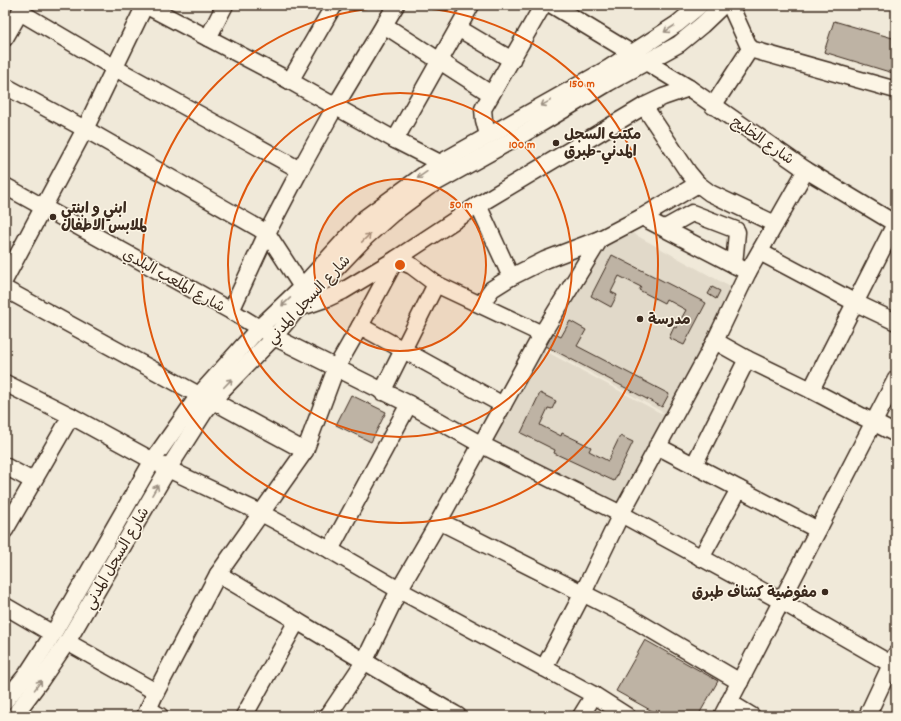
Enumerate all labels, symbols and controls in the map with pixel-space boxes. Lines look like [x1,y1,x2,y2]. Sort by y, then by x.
one-way arrow [664,25,675,33]
text: 150 m [569,76,595,93]
one-way arrow [540,100,552,107]
street label: شارع الخليج [726,112,798,171]
place label: مكتب السجل المدني-طبرق [564,125,641,165]
text: 100 m [509,137,535,154]
marker: مكتب السجل المدني-طبرق [551,138,561,148]
one-way arrow [417,171,428,179]
text: 50 m [449,197,473,214]
place label: ابني و ابنتي لملابس الاطفال [61,199,147,238]
marker: ابني و ابنتي لملابس الاطفال [48,212,58,222]
one-way arrow [361,233,371,243]
street label: شارع الملعب البلدي [118,244,228,319]
street label: شارع السجل المدني [262,251,357,350]
centre of rings [393,258,407,272]
one-way arrow [281,297,291,307]
place label: مدرسة [648,310,691,332]
marker: مدرسة [635,314,645,324]
one-way arrow [224,378,233,388]
one-way arrow [152,484,160,496]
street label: شارع السجل المدني [80,504,156,614]
place label: مفوضية كشاف طبرق [692,583,817,605]
marker: مفوضية كشاف طبرق [820,587,830,597]
one-way arrow [34,680,42,691]

